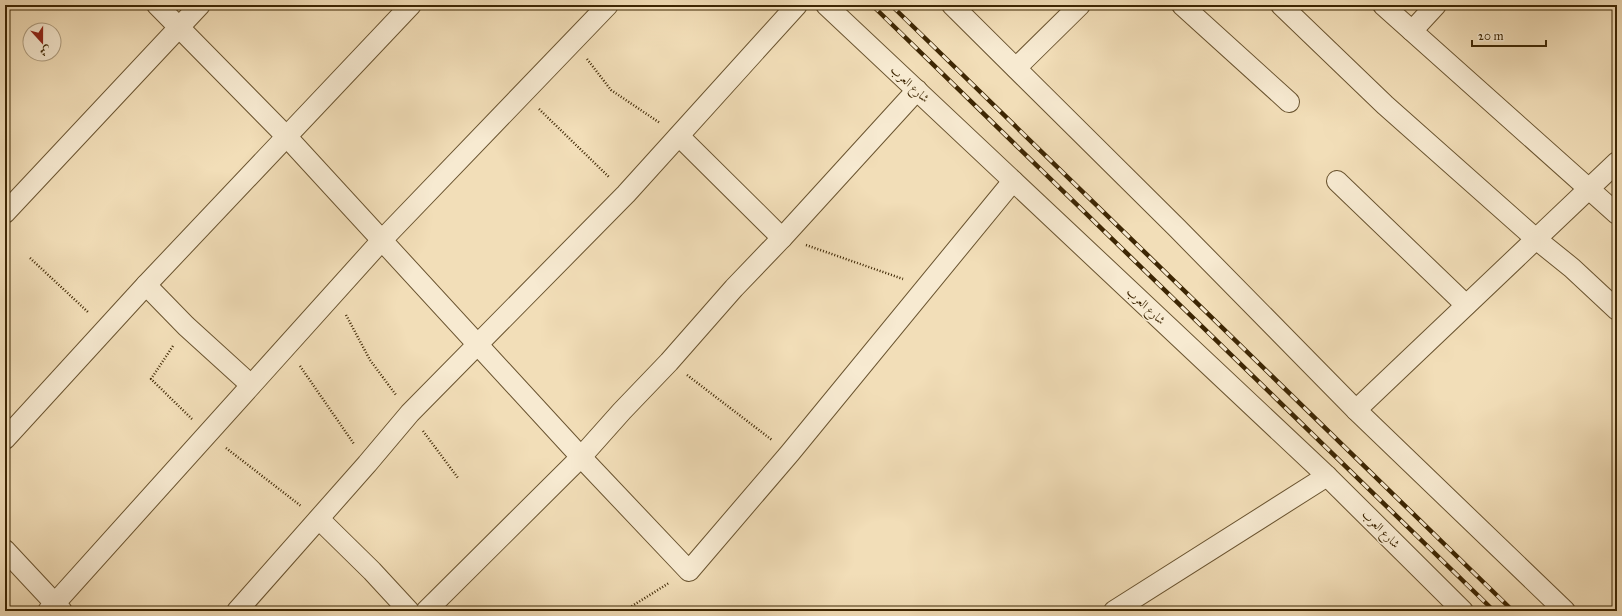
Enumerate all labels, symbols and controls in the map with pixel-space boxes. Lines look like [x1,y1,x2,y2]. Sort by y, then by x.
north arrow [22,22,62,62]
scale bar [1472,22,1546,48]
text: 20 m [1478,29,1504,43]
text: ش [38,43,53,59]
street label: شارع العرب [885,63,932,108]
street label: شارع العرب [1121,285,1168,330]
street label: شارع العرب [1356,507,1403,554]

